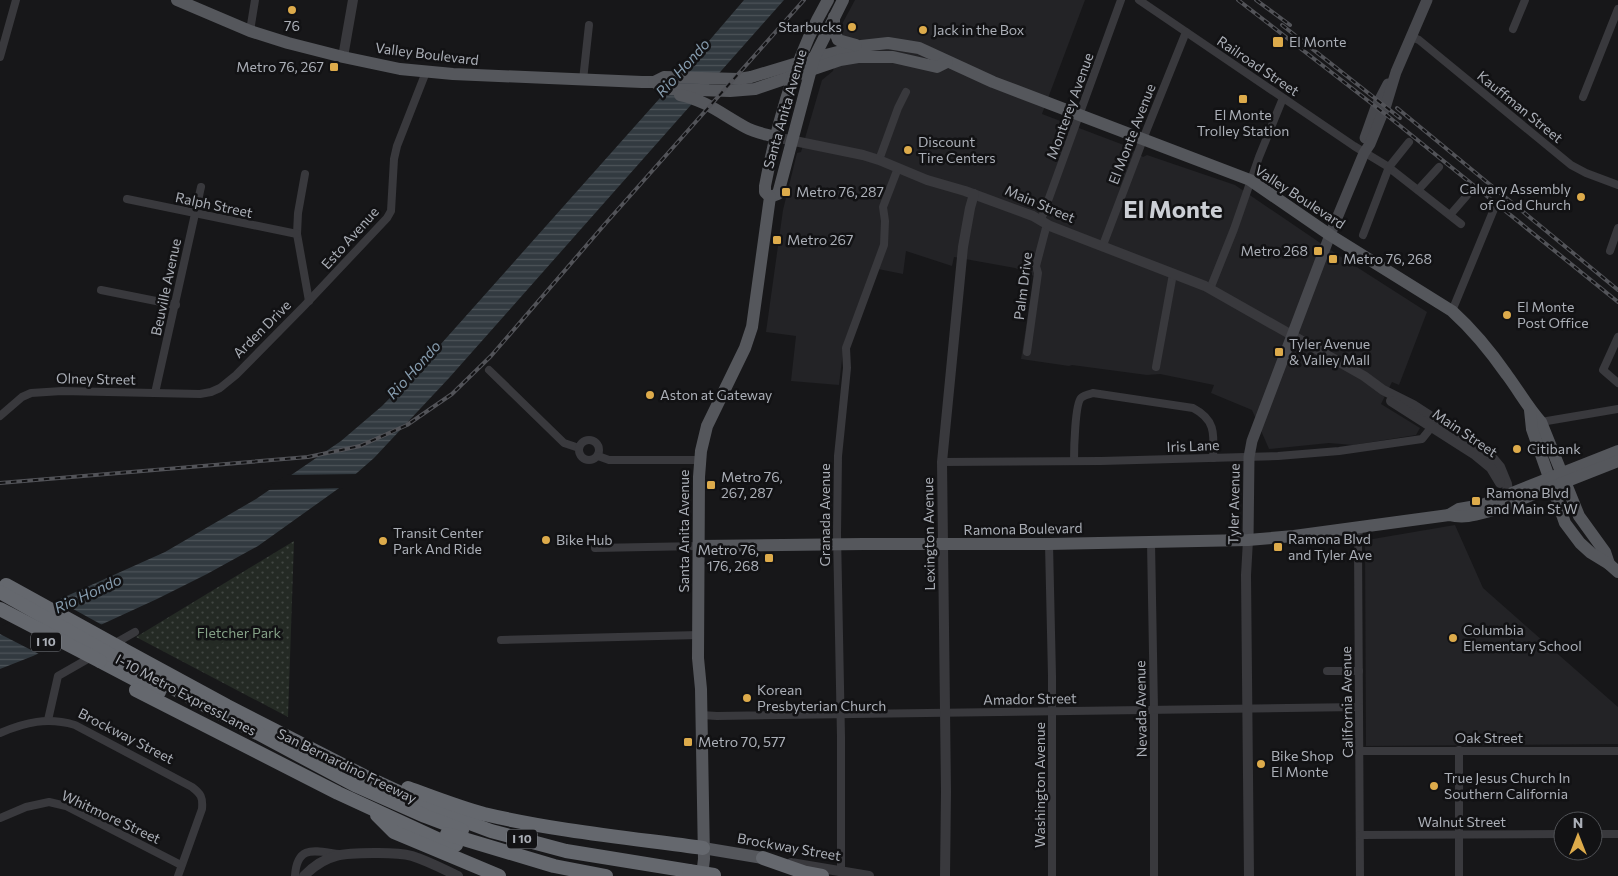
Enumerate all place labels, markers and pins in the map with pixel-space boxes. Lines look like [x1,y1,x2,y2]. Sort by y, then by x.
marker: 76 [286,4,298,16]
place label: 76 [284,17,300,34]
place label: Starbucks [778,18,842,35]
marker: Starbucks [846,21,858,33]
place label: Jack in the Box [933,21,1025,38]
marker: Jack in the Box [917,24,929,36]
place label: El Monte [1289,33,1346,50]
marker: El Monte [1271,35,1285,49]
place label: Metro 76, 267 [236,58,324,75]
marker: Metro 76, 267 [328,61,340,73]
marker: El Monte Trolley Station [1237,93,1249,105]
place label: El Monte Trolley Station [1197,106,1289,139]
place label: Discount Tire Centers [918,133,996,166]
marker: Discount Tire Centers [902,144,914,156]
place label: Calvary Assembly of God Church [1460,180,1571,213]
place label: Metro 76, 287 [796,183,884,200]
marker: Metro 76, 287 [780,186,792,198]
marker: Calvary Assembly of God Church [1575,191,1587,203]
place label: Metro 267 [787,231,853,248]
marker: Metro 267 [771,234,783,246]
place label: Metro 268 [1240,242,1308,259]
marker: Metro 268 [1312,245,1324,257]
place label: Metro 76, 268 [1343,250,1432,267]
marker: Metro 76, 268 [1327,253,1339,265]
place label: El Monte Post Office [1517,298,1589,331]
marker: El Monte Post Office [1501,309,1513,321]
place label: Tyler Avenue & Valley Mall [1289,335,1370,368]
marker: Tyler Avenue & Valley Mall [1273,346,1285,358]
place label: Aston at Gateway [660,386,772,403]
marker: Aston at Gateway [644,389,656,401]
place label: Citibank [1527,440,1581,457]
marker: Citibank [1511,443,1523,455]
place label: Metro 76, 267, 287 [721,468,783,501]
marker: Metro 76, 267, 287 [705,479,717,491]
place label: Ramona Blvd and Main St W [1486,484,1578,517]
marker: Ramona Blvd and Main St W [1470,495,1482,507]
place label: Transit Center Park And Ride [393,524,484,557]
place label: Ramona Blvd and Tyler Ave [1288,530,1372,563]
place label: Bike Hub [556,531,613,548]
marker: Bike Hub [540,534,552,546]
marker: Transit Center Park And Ride [377,535,389,547]
place label: Metro 76, 176, 268 [697,541,759,574]
marker: Ramona Blvd and Tyler Ave [1272,541,1284,553]
marker: Metro 76, 176, 268 [763,552,775,564]
place label: Columbia Elementary School [1463,621,1582,654]
marker: Columbia Elementary School [1447,632,1459,644]
place label: Korean Presbyterian Church [757,681,886,714]
marker: Korean Presbyterian Church [741,692,753,704]
place label: Metro 70, 577 [698,733,786,750]
marker: Metro 70, 577 [682,736,694,748]
place label: Bike Shop El Monte [1271,747,1334,780]
marker: Bike Shop El Monte [1255,758,1267,770]
place label: True Jesus Church In Southern California [1444,769,1570,802]
marker: True Jesus Church In Southern California [1428,780,1440,792]

